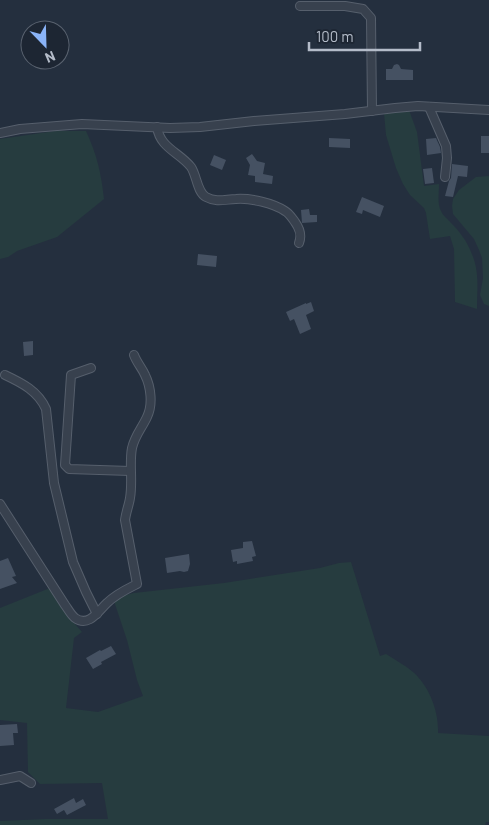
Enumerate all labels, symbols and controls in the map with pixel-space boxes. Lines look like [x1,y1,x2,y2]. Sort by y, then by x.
north arrow [20,20,70,70]
scale bar [309,20,420,52]
text: 100 m [316,27,354,45]
text: N [43,48,58,67]

